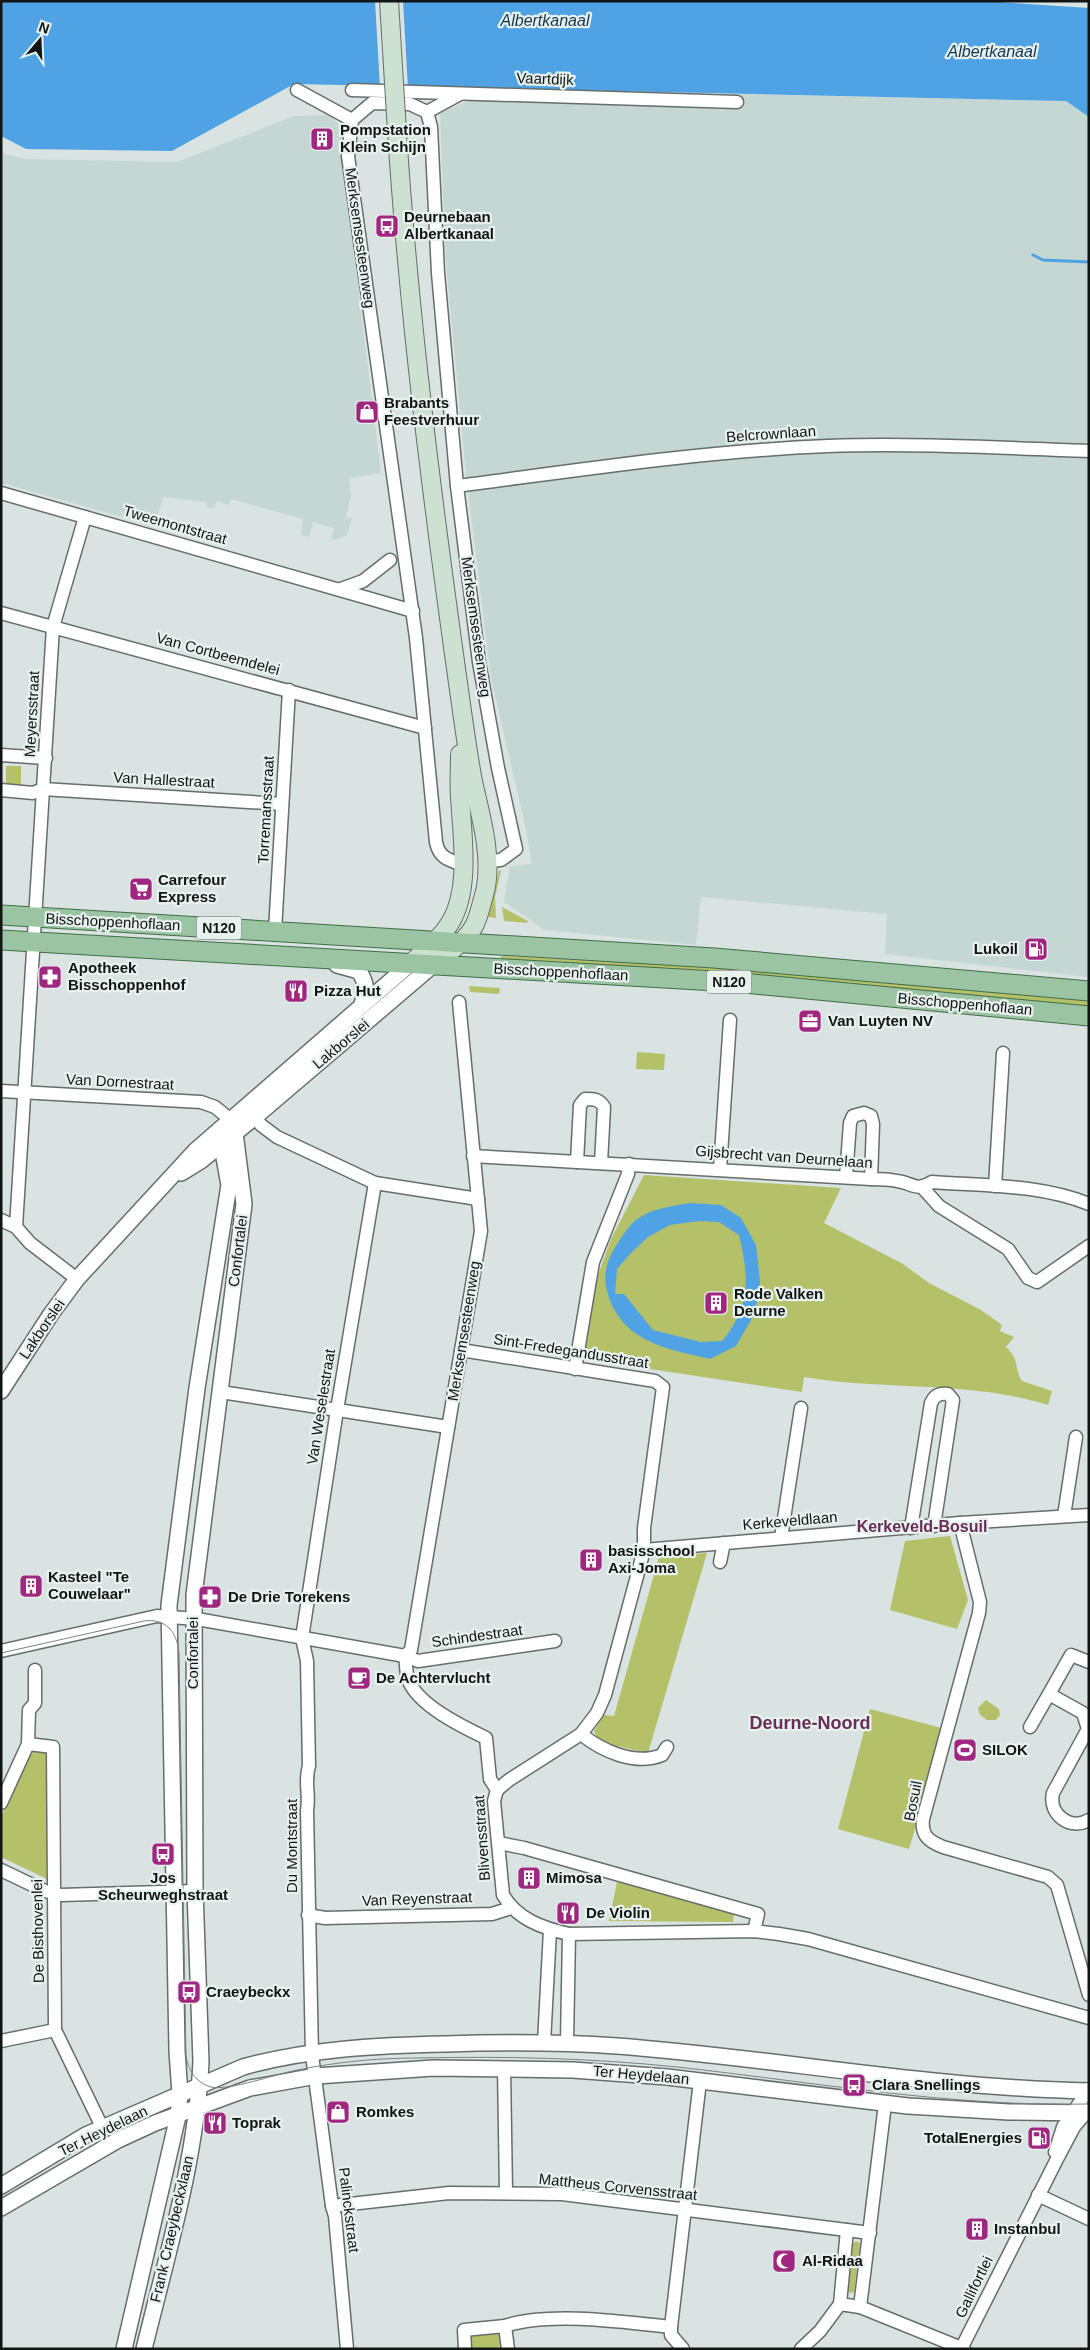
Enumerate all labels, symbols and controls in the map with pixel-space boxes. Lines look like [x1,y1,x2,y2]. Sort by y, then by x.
water label: Albertkanaal [500,12,590,29]
north arrow [15,15,65,65]
text: N [37,18,52,37]
water label: Albertkanaal [947,43,1037,60]
street label: Vaartdijk [516,69,574,88]
place label: Pompstation Klein Schijn [340,121,431,155]
building icon: Pompstation Klein Schijn [309,126,335,152]
street label: Merksemsesteenweg [342,167,379,309]
place label: Deurnebaan Albertkanaal [404,208,494,242]
bus stop icon: Deurnebaan Albertkanaal [374,213,400,239]
place label: Brabants Feestverhuur [384,394,479,428]
shop icon: Brabants Feestverhuur [354,399,380,425]
street label: Belcrownlaan [725,422,816,445]
street label: Tweemontstraat [122,502,230,548]
street label: Merksemsesteenweg [458,556,495,698]
street label: Van Cortbeemdelei [154,629,282,678]
street label: Meyersstraat [21,669,42,758]
street label: Torremansstraat [254,755,277,865]
street label: Van Hallestraat [113,768,216,791]
place label: Carrefour Express [158,871,227,905]
supermarket icon: Carrefour Express [128,876,154,902]
street label: Bisschoppenhoflaan [45,909,181,934]
road number: N120 [196,916,242,940]
fuel station icon: Lukoil [1023,936,1049,962]
place label: Lukoil [974,940,1018,957]
place label: Apotheek Bisschoppenhof [68,959,187,993]
street label: Bisschoppenhoflaan [493,959,629,984]
pharmacy icon: Apotheek Bisschoppenhof [37,964,63,990]
road number: N120 [706,970,752,994]
restaurant icon: Pizza Hut [283,978,309,1004]
place label: Pizza Hut [314,982,381,999]
street label: Bisschoppenhoflaan [897,989,1033,1018]
office icon: Van Luyten NV [797,1008,823,1034]
place label: Van Luyten NV [828,1012,933,1029]
street label: Lakborslei [309,1015,372,1072]
street label: Van Dornestraat [66,1070,175,1093]
street label: Gijsbrecht van Deurnelaan [695,1142,873,1171]
street label: Confortalei [225,1214,250,1288]
street label: Merksemsesteenweg [444,1260,483,1402]
place label: Rode Valken Deurne [734,1285,823,1319]
building icon: Rode Valken Deurne [703,1290,729,1316]
street label: Lakborslei [15,1296,68,1362]
street label: Sint-Fredegandusstraat [492,1330,651,1371]
street label: Van Weselestraat [303,1347,338,1466]
street label: Kerkeveldlaan [742,1508,838,1533]
district label: Kerkeveld-Bosuil [857,1518,987,1535]
place label: basisschool Axi-Joma [608,1542,695,1576]
building icon: basisschool Axi-Joma [578,1547,604,1573]
place label: Kasteel "Te Couwelaar" [48,1568,131,1602]
building icon: Kasteel "Te Couwelaar" [18,1573,44,1599]
pharmacy icon: De Drie Torekens [197,1584,223,1610]
place label: De Drie Torekens [228,1588,350,1605]
street label: Confortalei [184,1617,201,1689]
street label: Schindestraat [430,1621,524,1650]
cafe icon: De Achtervlucht [346,1665,372,1691]
place label: De Achtervlucht [376,1669,490,1686]
district label: Deurne-Noord [750,1713,871,1733]
sports icon: SILOK [952,1737,978,1763]
place label: SILOK [982,1741,1028,1758]
street label: Bosuil [900,1779,925,1823]
street label: Blivensstraat [470,1794,493,1881]
street label: Du Montstraat [283,1798,300,1893]
bus stop icon: Jos Scheurweghstraat [150,1841,176,1867]
building icon: Mimosa [516,1865,542,1891]
place label: Jos Scheurweghstraat [98,1869,228,1903]
place label: Mimosa [546,1869,603,1886]
street label: De Bisthovenlei [28,1879,47,1983]
street label: Van Reyenstraat [361,1888,473,1909]
restaurant icon: De Violin [555,1900,581,1926]
place label: De Violin [586,1904,650,1921]
bus stop icon: Craeybeckx [176,1979,202,2005]
place label: Craeybeckx [206,1983,291,2000]
street label: Ter Heydelaan [592,2062,690,2087]
bus stop icon: Clara Snellings [841,2072,867,2098]
place label: Clara Snellings [872,2076,980,2093]
shop icon: Romkes [325,2099,351,2125]
street label: Ter Heydelaan [56,2102,150,2159]
place label: Romkes [356,2103,414,2120]
restaurant icon: Toprak [202,2110,228,2136]
place label: Toprak [232,2114,282,2131]
fuel station icon: TotalEnergies [1026,2125,1052,2151]
place label: TotalEnergies [924,2129,1022,2146]
street label: Frank Craeybeckxlaan [146,2154,197,2304]
street label: Palinckstraat [336,2166,363,2254]
street label: Mattheus Corvensstraat [538,2170,699,2203]
building icon: Instanbul [964,2216,990,2242]
place label: Instanbul [994,2220,1061,2237]
mosque icon: Al-Ridaa [771,2248,797,2274]
place label: Al-Ridaa [802,2252,864,2269]
street label: Gallifortlei [951,2253,996,2320]

